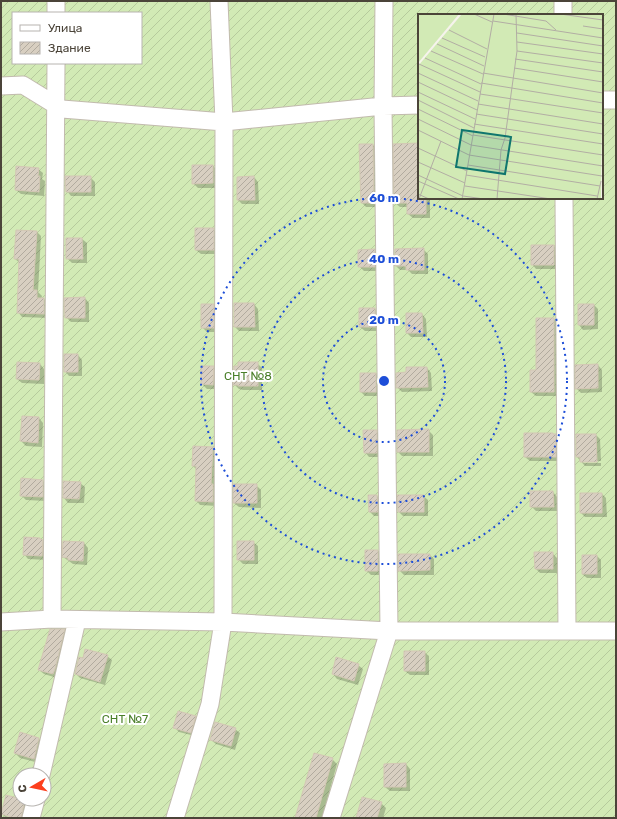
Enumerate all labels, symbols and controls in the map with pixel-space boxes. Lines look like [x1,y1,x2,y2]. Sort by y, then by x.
legend [12,12,142,64]
inset map [418,14,603,199]
text: Улица [48,21,82,35]
text: Здание [48,41,91,55]
text: 60 m [369,191,399,205]
text: 40 m [369,252,399,266]
text: 20 m [369,313,399,327]
park label: СНТ №8 [224,369,272,383]
centre of rings [377,374,391,388]
park label: СНТ №7 [102,712,148,726]
north arrow [12,767,52,807]
text: С [16,783,30,793]

